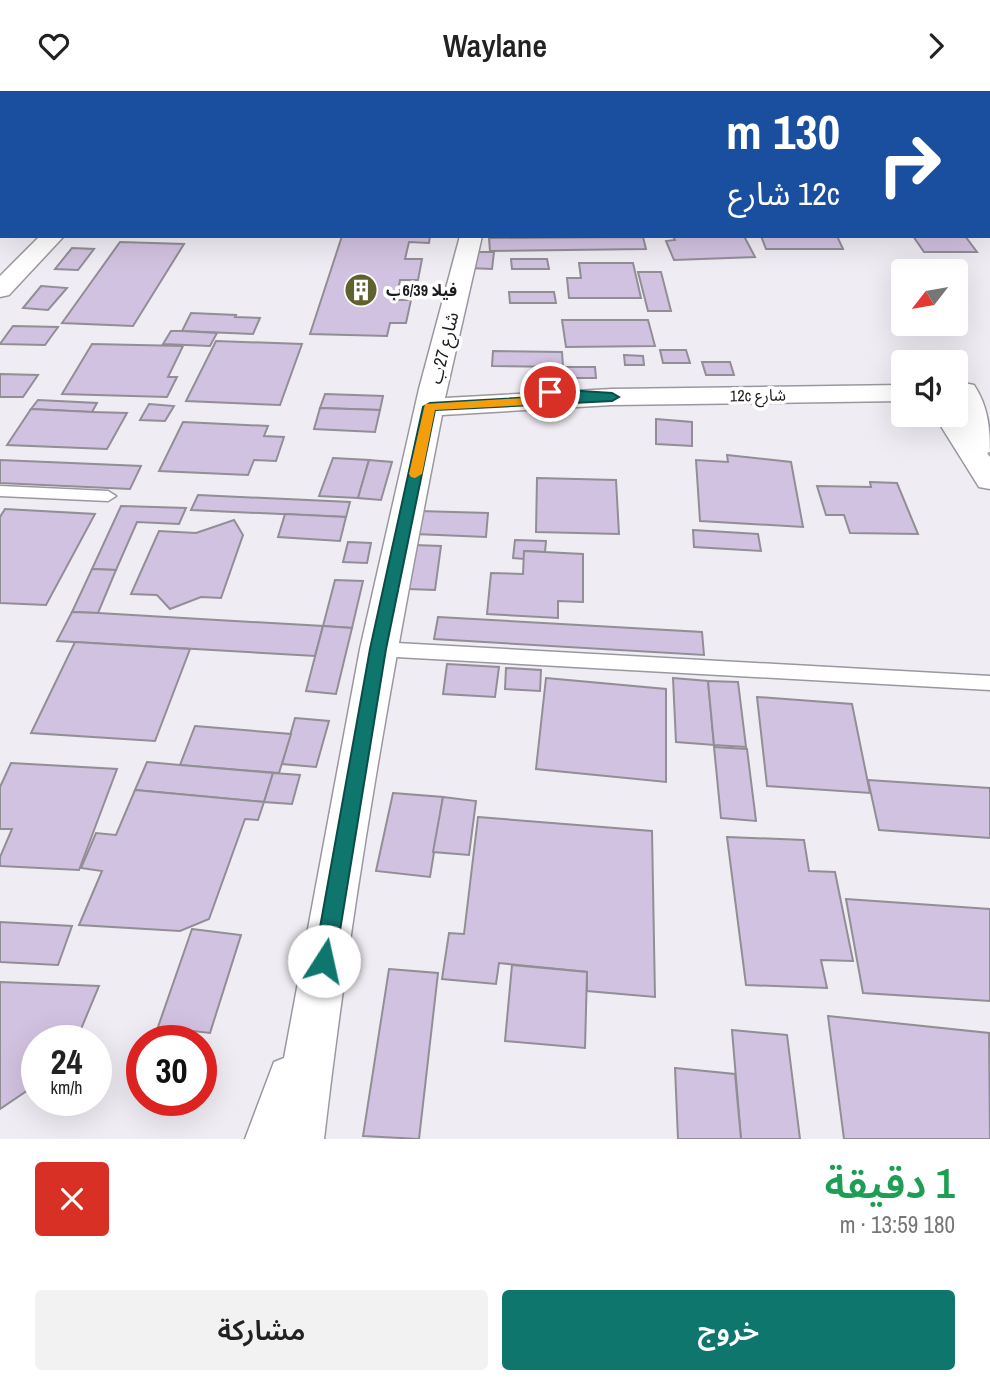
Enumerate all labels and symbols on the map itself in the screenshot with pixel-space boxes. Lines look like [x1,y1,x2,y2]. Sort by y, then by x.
north arrow [891,259,968,336]
building icon: فيلا 6/39ب [342,271,380,309]
place label: فيلا 6/39ب [386,279,457,301]
street label: شارع 27ب [422,309,466,387]
pin [520,362,580,422]
street label: 12c شارع [730,384,786,408]
position arrow [287,924,361,998]
speed limit sign: 30 [126,1025,217,1116]

